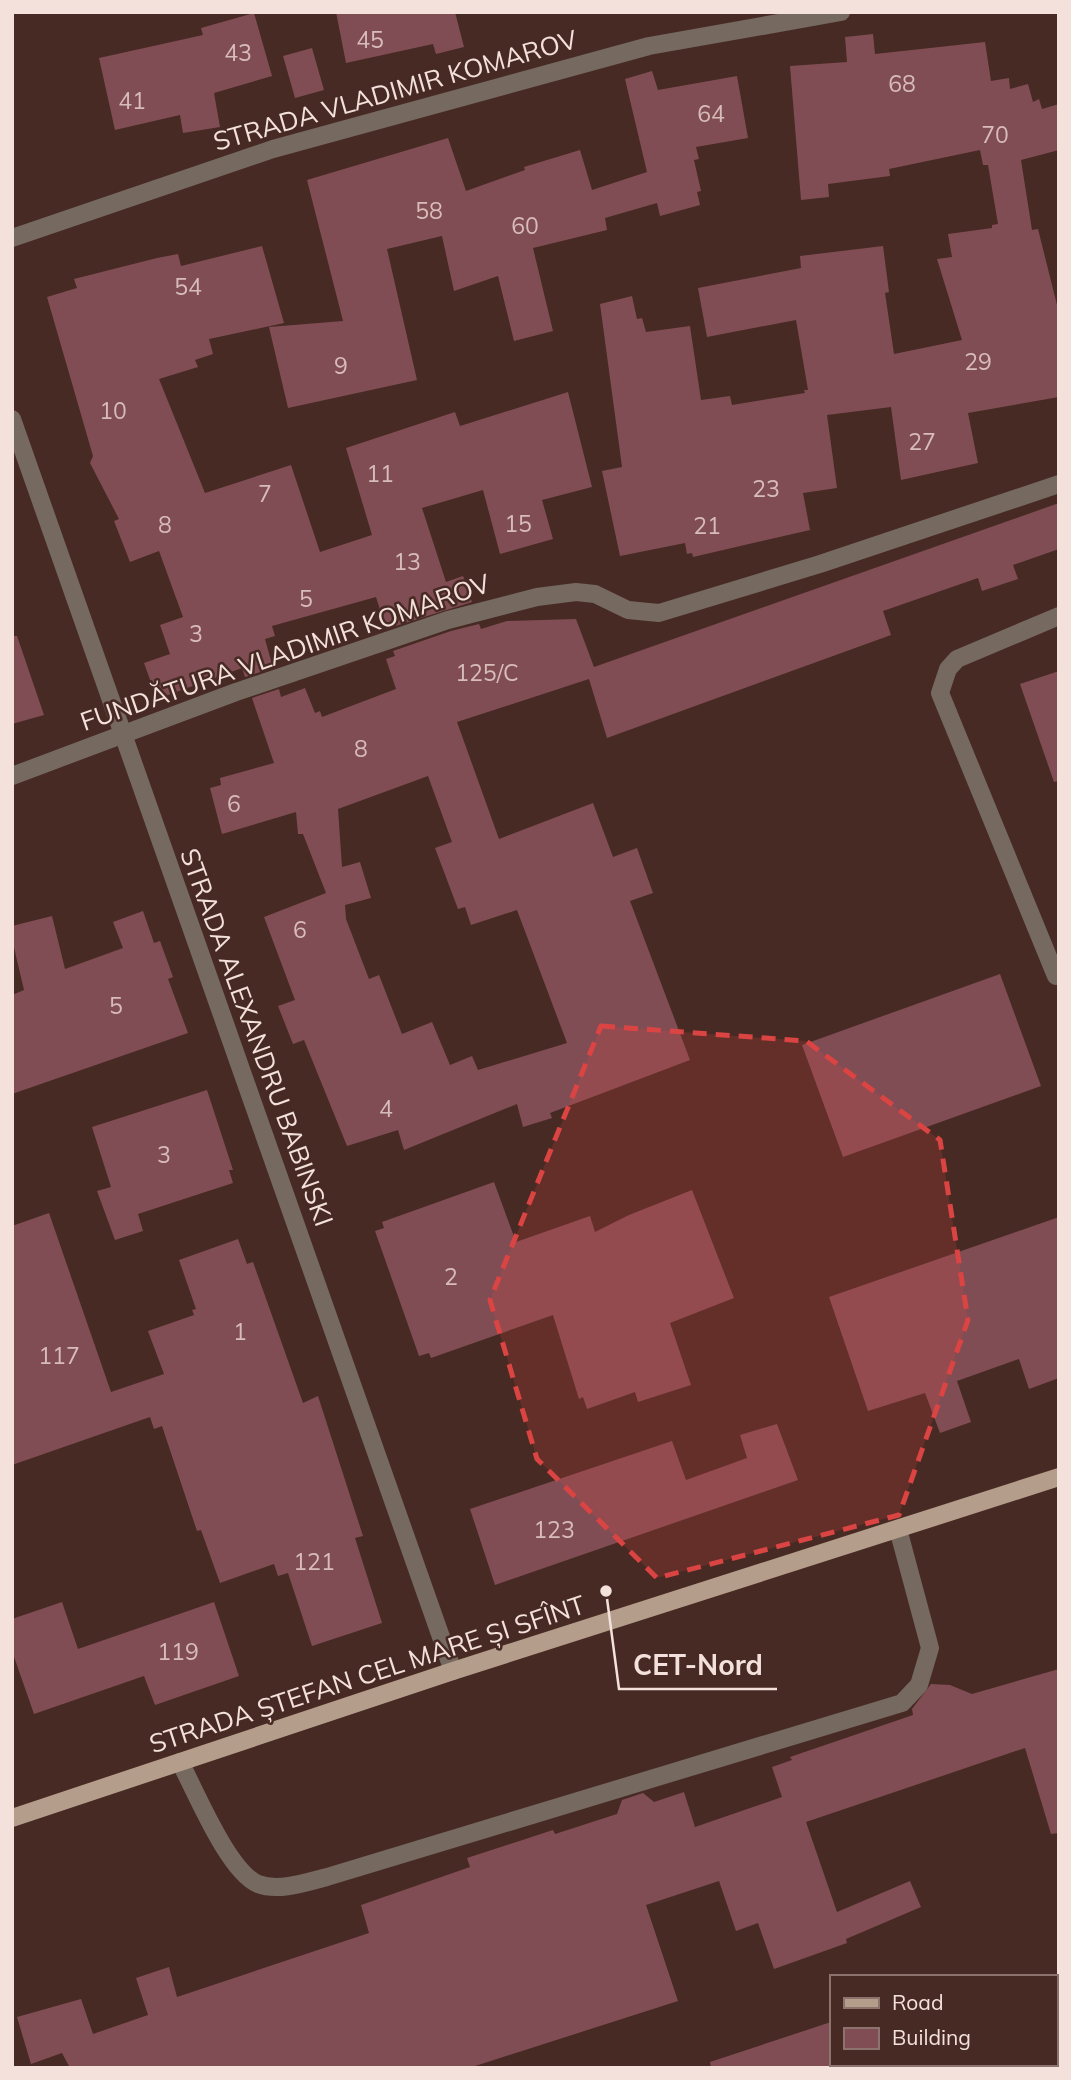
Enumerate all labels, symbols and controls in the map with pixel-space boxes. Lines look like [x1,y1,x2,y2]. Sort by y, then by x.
street label: STRADA VLADIMIR KOMAROV [209,22,582,158]
house number: 45 [356,25,384,54]
house number: 43 [224,38,252,67]
house number: 68 [888,69,916,98]
house number: 41 [118,86,146,115]
house number: 64 [697,99,725,128]
house number: 70 [981,120,1009,149]
house number: 58 [415,196,443,225]
house number: 60 [511,211,539,240]
house number: 54 [174,272,202,301]
house number: 29 [964,347,992,376]
house number: 9 [334,351,348,380]
house number: 10 [99,396,127,425]
house number: 27 [908,427,936,456]
house number: 11 [366,459,394,488]
house number: 23 [752,474,780,503]
house number: 7 [258,479,272,508]
house number: 15 [504,509,532,538]
house number: 8 [158,510,172,539]
house number: 21 [693,511,721,540]
house number: 13 [393,547,421,576]
street label: FUNDĂTURA VLADIMIR KOMAROV [76,566,495,738]
house number: 5 [299,584,313,613]
house number: 3 [189,619,203,648]
house number: 125/C [455,658,519,687]
house number: 8 [354,734,368,763]
house number: 6 [227,789,241,818]
street label: STRADA ALEXANDRU BABINSKI [173,844,341,1230]
house number: 6 [293,915,307,944]
house number: 5 [109,991,123,1020]
house number: 4 [379,1094,393,1123]
house number: 3 [157,1140,171,1169]
house number: 2 [444,1262,458,1291]
house number: 1 [233,1317,247,1346]
house number: 117 [38,1341,80,1370]
house number: 123 [533,1515,575,1544]
house number: 121 [293,1547,335,1576]
street label: STRADA ȘTEFAN CEL MARE ȘI SFÎNT [145,1588,589,1760]
house number: 119 [157,1637,199,1666]
callout: CET-Nord [619,1640,777,1689]
text: CET-Nord [633,1647,763,1682]
legend [830,1975,1057,2066]
text: Road [892,1989,943,2015]
text: Building [892,2024,971,2050]

